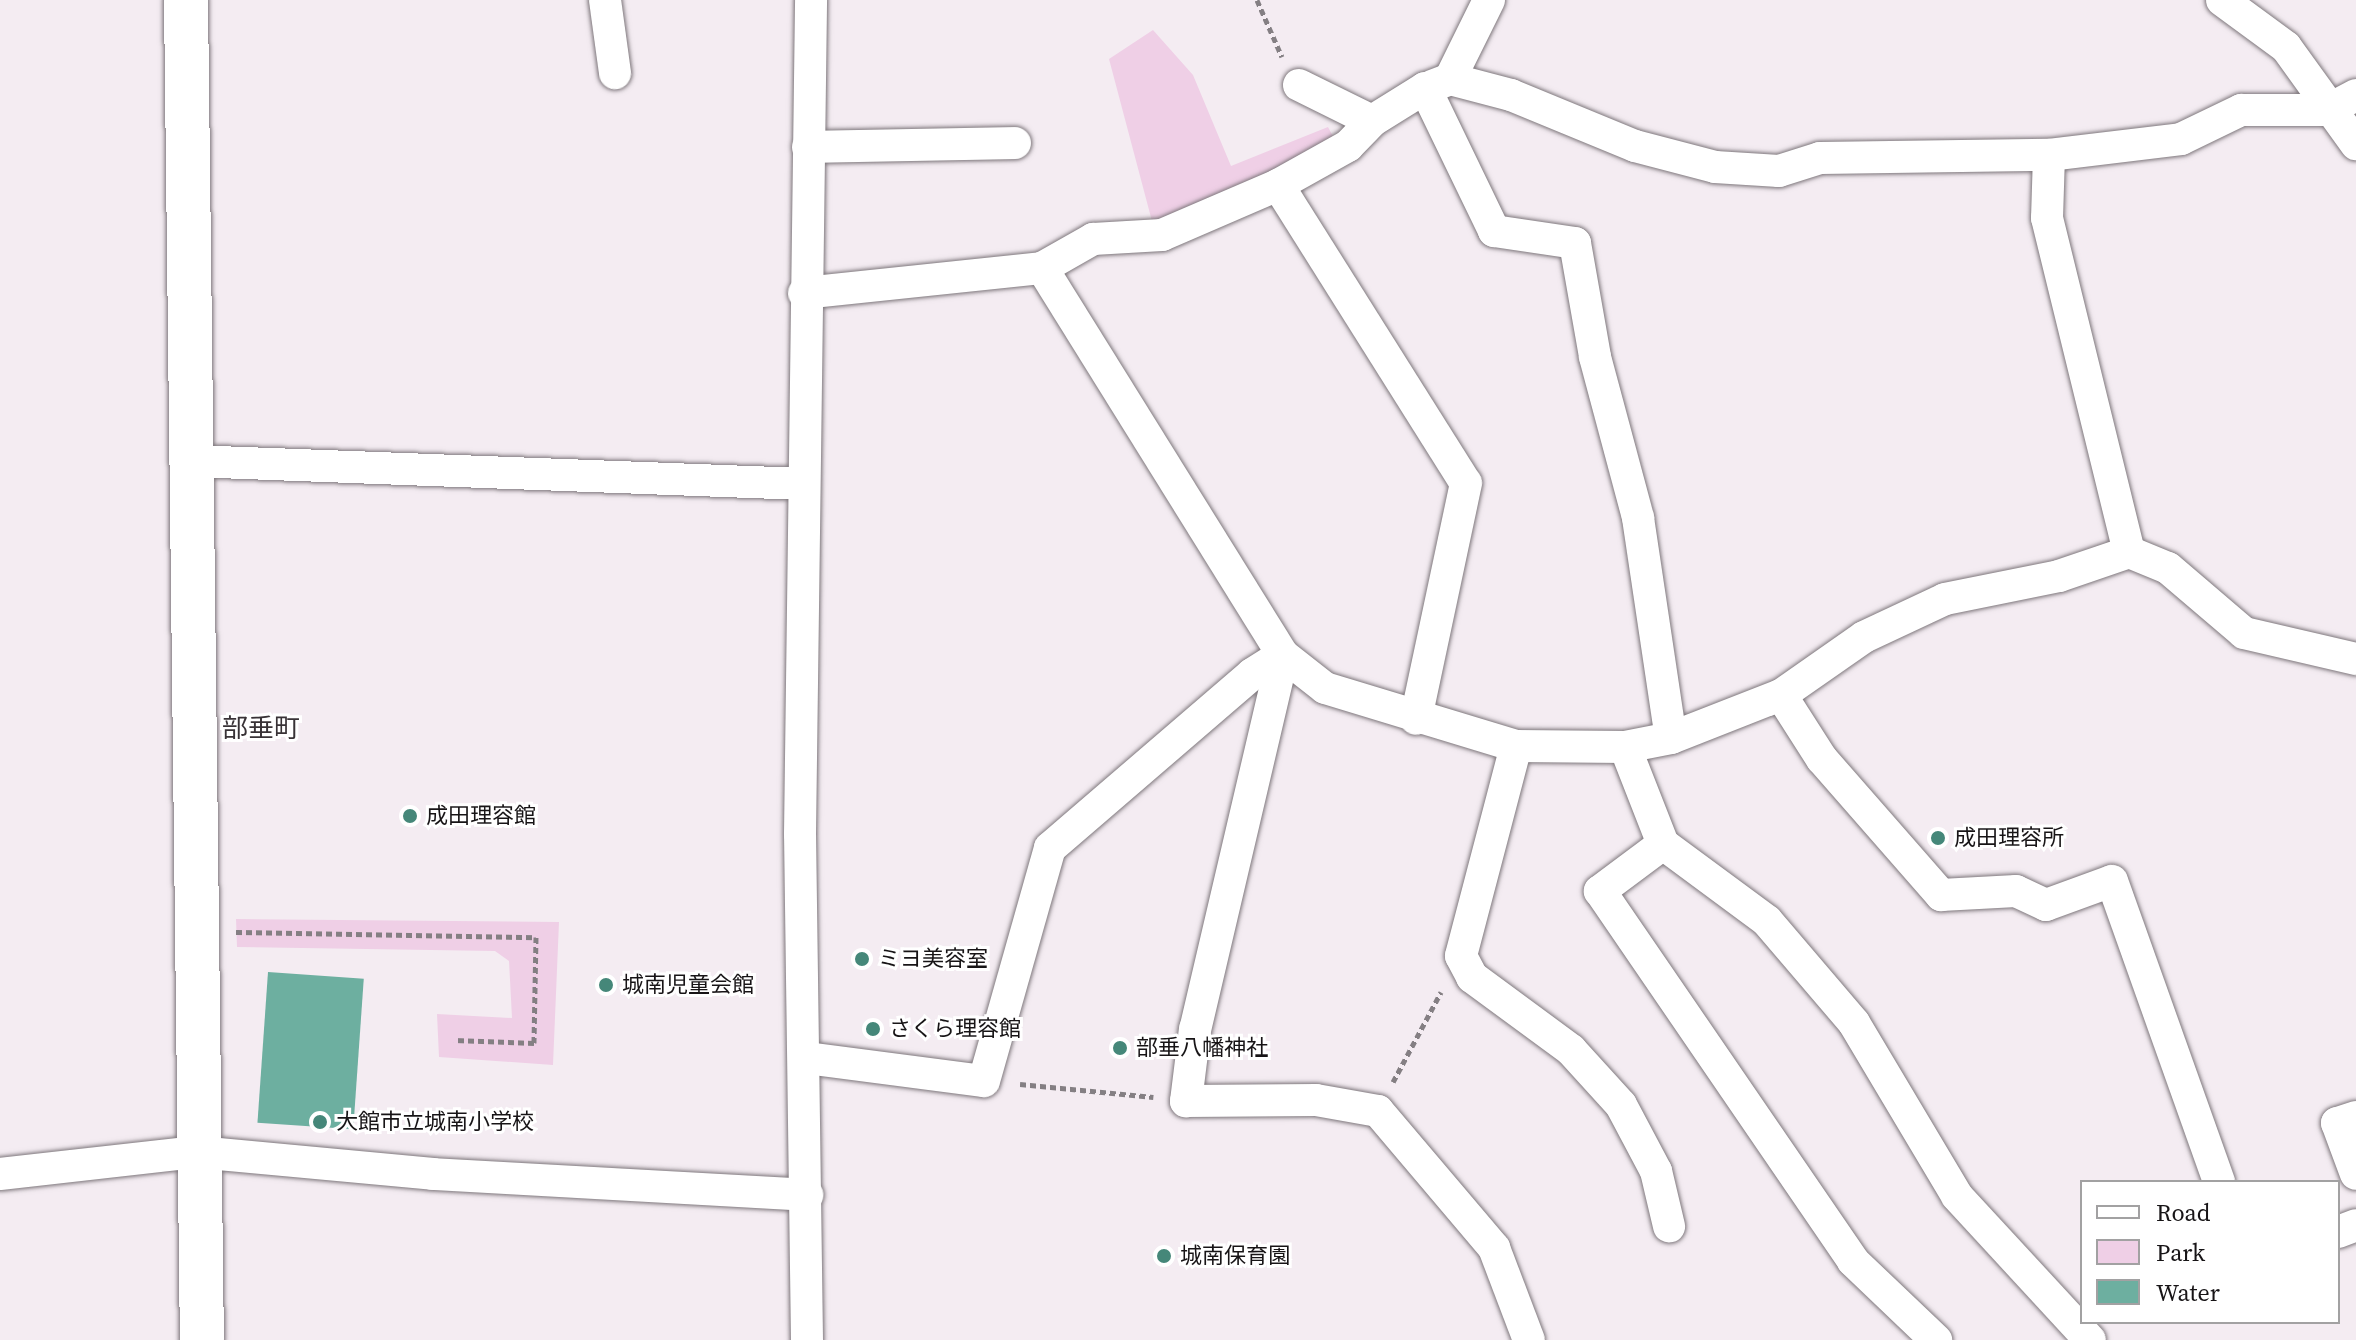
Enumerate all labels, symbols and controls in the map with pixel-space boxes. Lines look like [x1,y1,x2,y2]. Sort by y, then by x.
district label: 部垂町 [222,713,300,745]
place label: 成田理容館 [426,803,536,829]
marker: 成田理容館 [401,807,419,825]
place label: 成田理容所 [1954,825,2064,851]
marker: 成田理容所 [1929,829,1947,847]
place label: ミヨ美容室 [878,946,988,972]
marker: ミヨ美容室 [853,950,871,968]
place label: 城南児童会館 [622,972,754,998]
marker: 城南児童会館 [597,976,615,994]
place label: さくら理容館 [889,1016,1021,1042]
marker: さくら理容館 [864,1020,882,1038]
place label: 部垂八幡神社 [1136,1035,1268,1061]
marker: 部垂八幡神社 [1111,1039,1129,1057]
place label: 大館市立城南小学校 [336,1109,534,1135]
marker: 大館市立城南小学校 [311,1113,329,1131]
legend [2080,1180,2340,1324]
text: Road [2156,1196,2210,1229]
text: Park [2156,1236,2205,1269]
place label: 城南保育園 [1180,1243,1290,1269]
marker: 城南保育園 [1155,1247,1173,1265]
text: Water [2156,1276,2220,1309]

